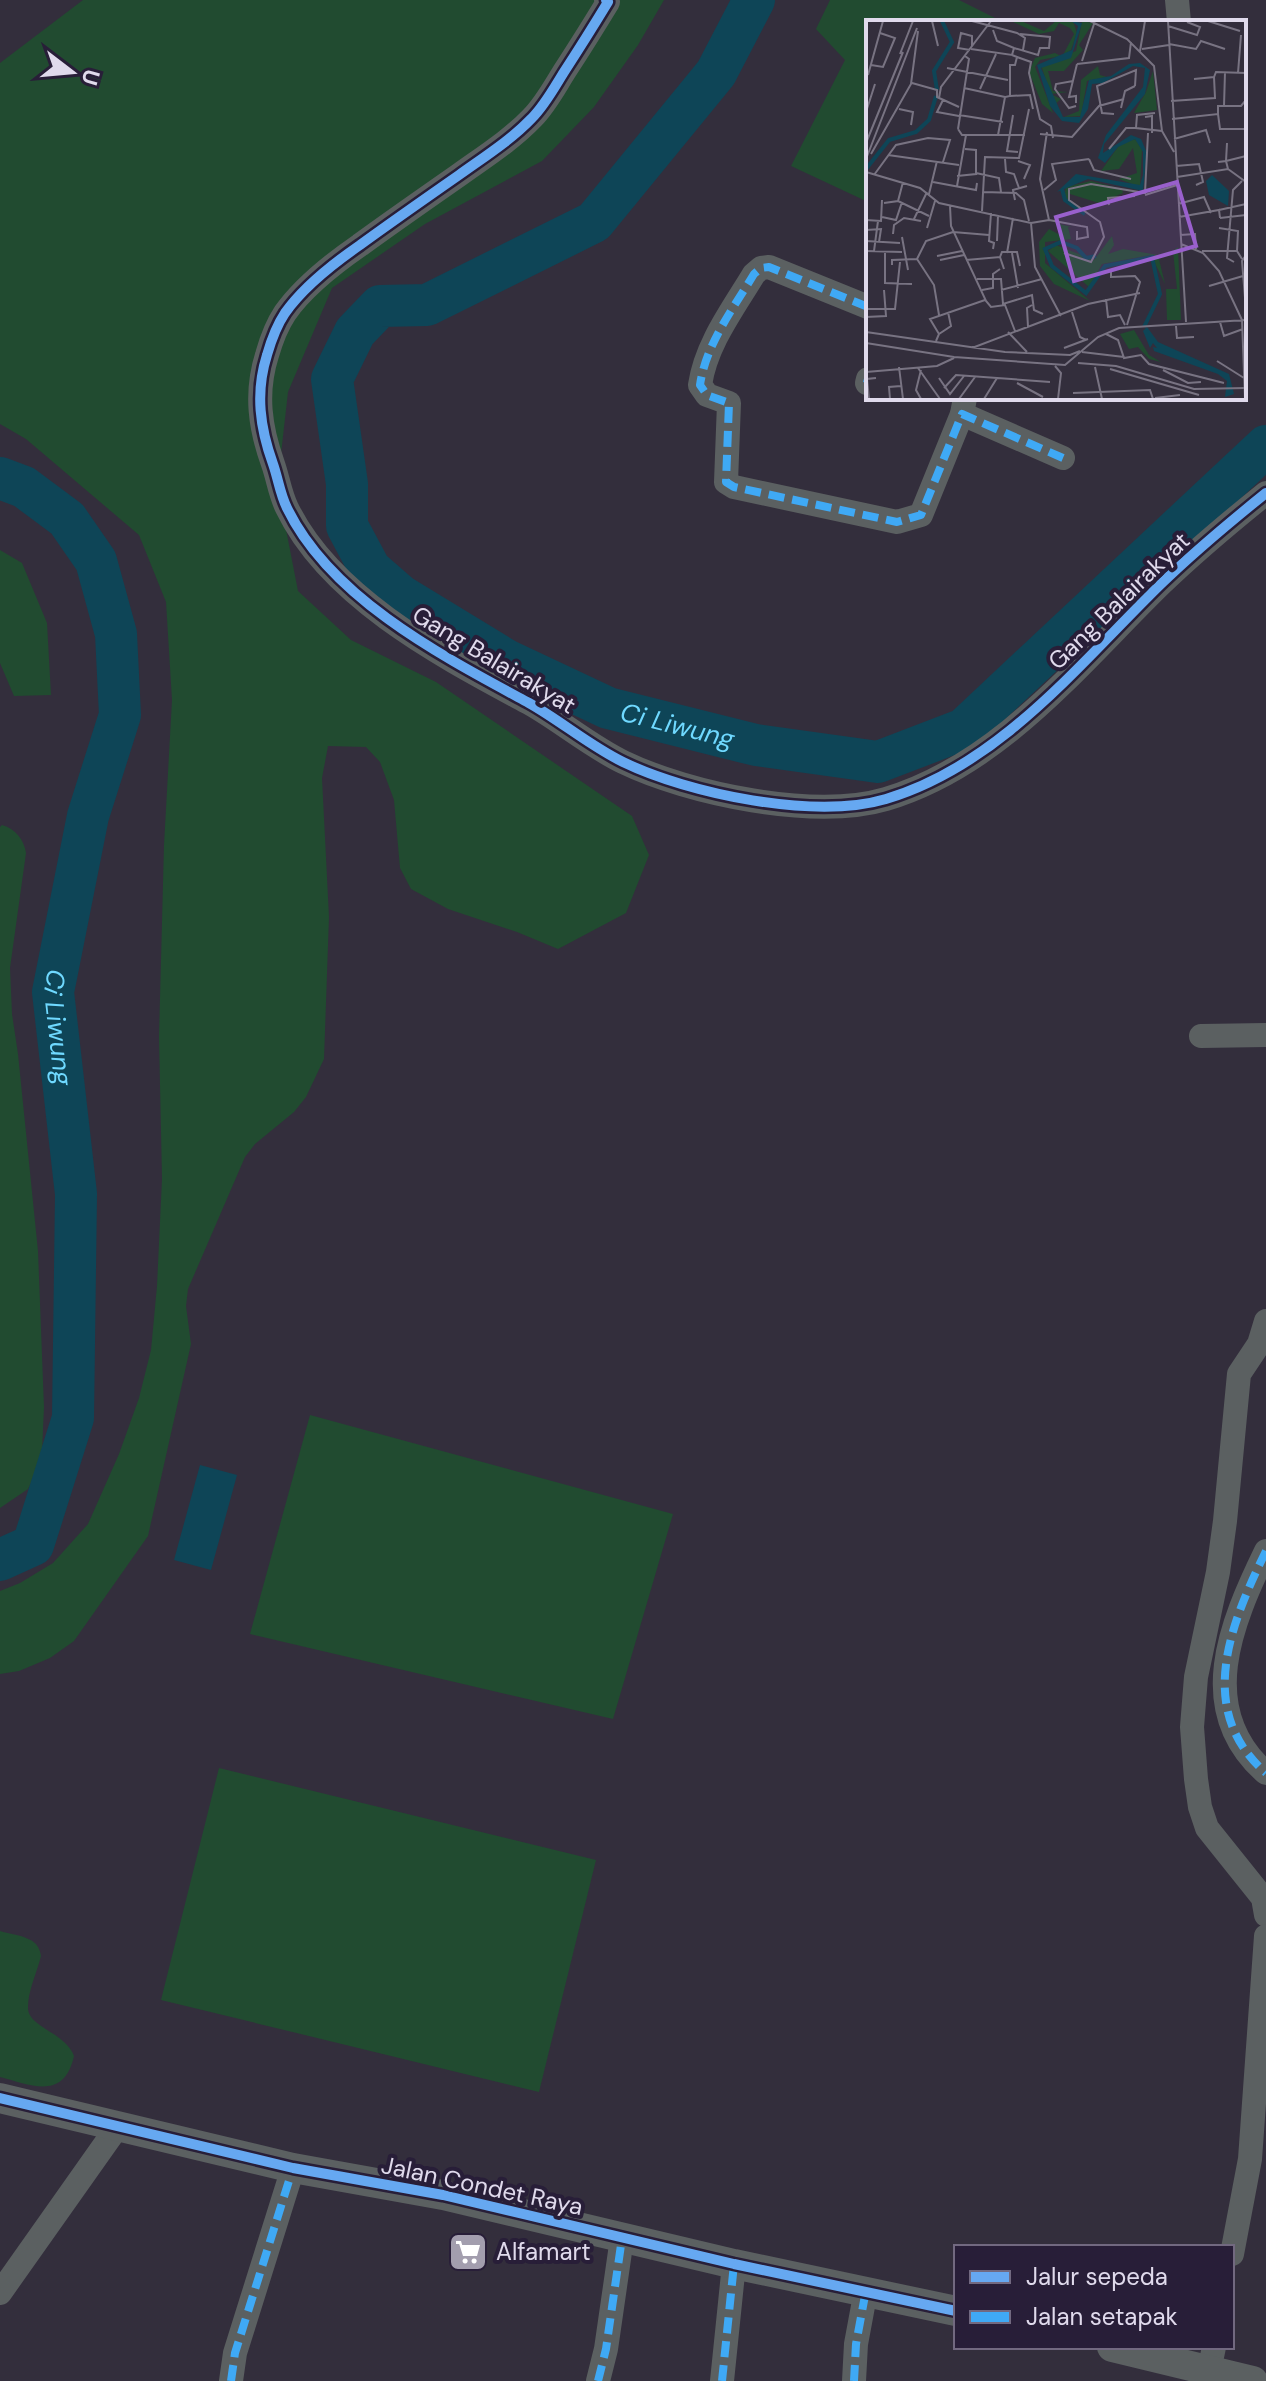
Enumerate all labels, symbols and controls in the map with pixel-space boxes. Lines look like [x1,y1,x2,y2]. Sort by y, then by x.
inset map [866,20,1246,400]
north arrow [32,32,112,112]
text: U [75,66,107,89]
street label: Gang Balairakyat [1041,525,1196,676]
street label: Gang Balairakyat [407,599,582,721]
water label: Ci Liwung [617,695,739,756]
water label: Ci Liwung [36,966,81,1088]
street label: Jalan Condet Raya [379,2149,586,2222]
supermarket icon: Alfamart [447,2231,489,2273]
place label: Alfamart [496,2236,591,2267]
legend [954,2245,1234,2349]
text: Jalur sepeda [1026,2261,1168,2292]
text: Jalan setapak [1026,2301,1178,2332]

